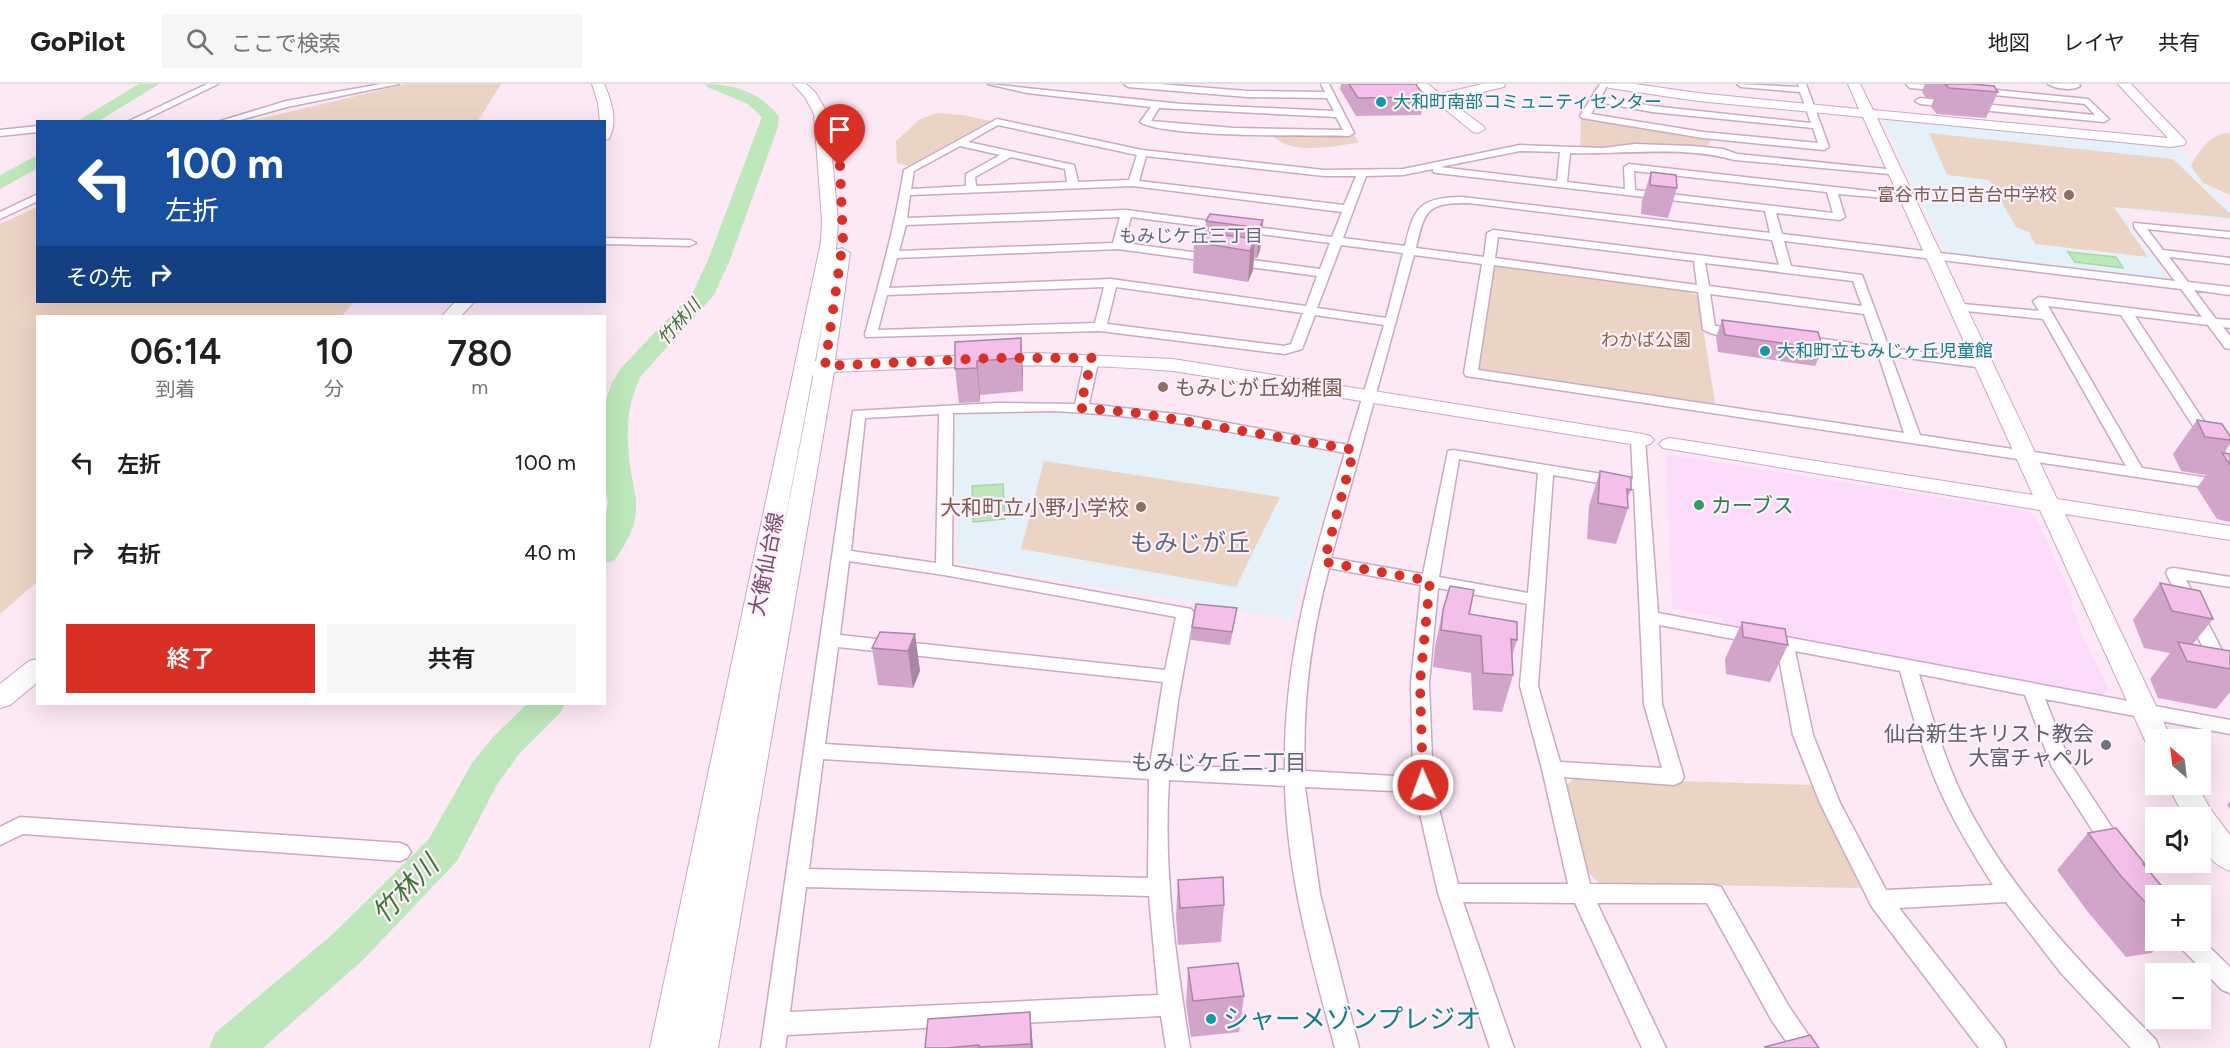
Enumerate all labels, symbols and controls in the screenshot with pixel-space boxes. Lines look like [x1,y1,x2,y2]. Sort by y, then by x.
search box [162,14,582,68]
text: GoPilot [30,24,126,58]
icon: search [183,25,216,58]
text: ここで検索 [231,30,341,57]
text: 地図 [1988,30,2030,55]
text: レイヤ [2063,30,2125,55]
text: 共有 [2158,30,2200,55]
place label: 大和町南部コミュニティセンター [1393,91,1662,113]
marker: 大和町南部コミュニティセンター [1374,95,1388,109]
pin [814,104,865,166]
icon: arrive [823,113,856,146]
text: 100 m [165,138,284,189]
icon: left [66,144,144,222]
place label: 富谷市立日吉台中学校 [1877,184,2057,206]
marker: 富谷市立日吉台中学校 [2062,188,2076,202]
text: 左折 [165,194,219,227]
district label: もみじケ丘三丁目 [1119,225,1263,247]
icon: right [144,258,177,291]
text: その先 [66,264,132,291]
water label: 竹林川 [653,293,707,349]
park label: わかば公園 [1601,329,1691,351]
text: 06:14 [130,330,221,373]
text: 10 [315,330,353,373]
text: 780 [447,332,512,375]
place label: 大和町立もみじヶ丘児童館 [1777,340,1993,362]
marker: 大和町立もみじヶ丘児童館 [1758,344,1772,358]
text: m [471,375,488,399]
place label: もみじが丘幼稚園 [1175,375,1343,400]
text: 到着 [156,377,196,401]
text: 分 [324,377,344,401]
marker: もみじが丘幼稚園 [1156,380,1170,394]
icon: left [66,446,99,479]
text: 100 m [515,449,576,476]
text: 左折 [117,451,161,478]
place label: カーブス [1711,493,1794,518]
place label: 大和町立小野小学校 [940,495,1129,520]
marker: カーブス [1692,498,1706,512]
marker: 大和町立小野小学校 [1134,500,1148,514]
street label: 大衡仙台線 [744,510,788,618]
district label: もみじが丘 [1130,528,1250,557]
icon: right [66,536,99,569]
text: 40 m [524,539,576,566]
text: 右折 [117,541,161,568]
button: 終了 [66,624,315,693]
button: 共有 [327,624,576,693]
place label: 仙台新生キリスト教会 大富チャペル [1884,721,2094,770]
north arrow [2145,729,2211,795]
map controls [2145,729,2211,1029]
marker: 仙台新生キリスト教会 大富チャペル [2099,738,2113,752]
district label: もみじケ丘二丁目 [1131,749,1307,776]
position arrow [1391,753,1455,817]
button: sound [2145,807,2211,873]
water label: 竹林川 [365,846,447,930]
button: + [2145,885,2211,951]
button: − [2145,963,2211,1029]
place label: シャーメゾンプレジオ [1223,1003,1481,1035]
marker: シャーメゾンプレジオ [1204,1012,1218,1026]

